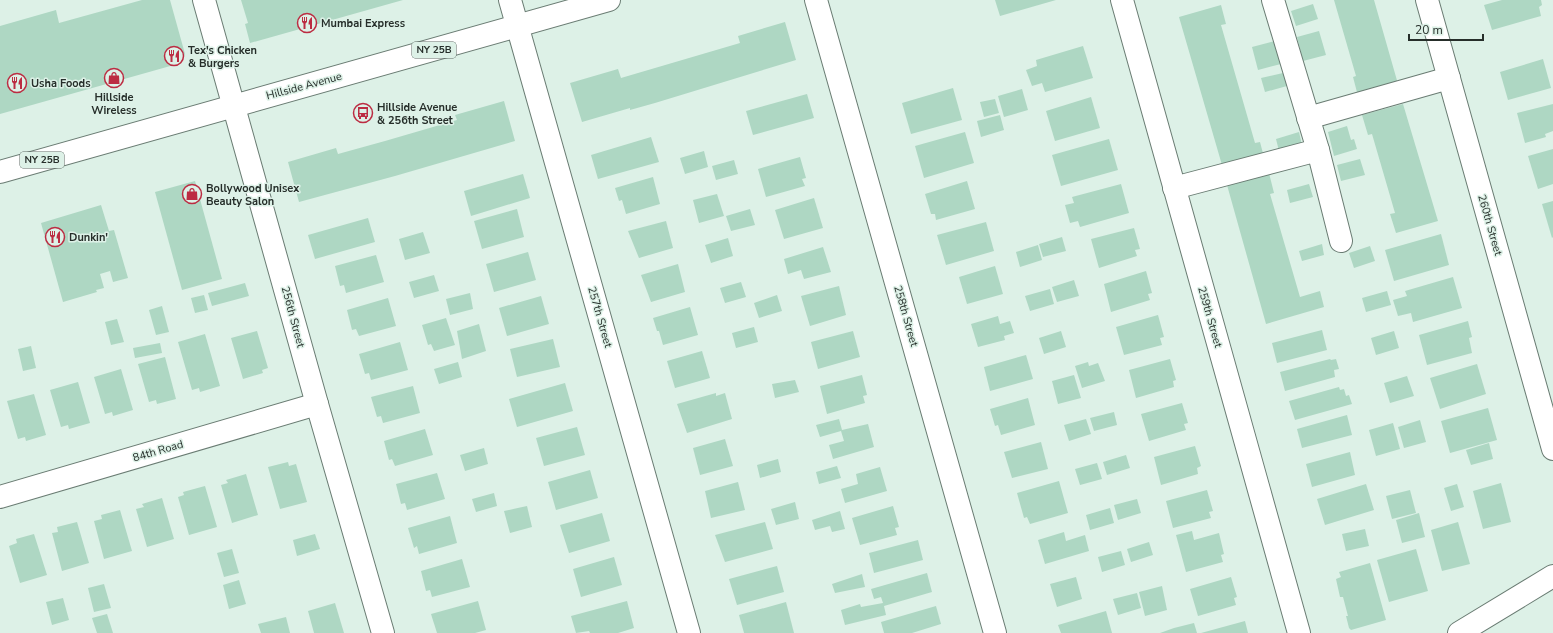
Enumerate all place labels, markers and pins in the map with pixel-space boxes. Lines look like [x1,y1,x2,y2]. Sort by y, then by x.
restaurant icon: Mumbai Express [296,12,318,34]
place label: Mumbai Express [321,16,405,31]
place label: Tex's Chicken & Burgers [188,43,257,71]
restaurant icon: Tex's Chicken & Burgers [163,45,185,67]
shop icon: Hillside Wireless [103,67,125,89]
restaurant icon: Usha Foods [6,72,28,94]
place label: Usha Foods [31,76,91,91]
place label: Hillside Wireless [91,90,137,118]
place label: Hillside Avenue & 256th Street [377,100,457,128]
bus stop icon: Hillside Avenue & 256th Street [352,102,374,124]
place label: Bollywood Unisex Beauty Salon [206,181,300,209]
shop icon: Bollywood Unisex Beauty Salon [181,183,203,205]
restaurant icon: Dunkin' [44,226,66,248]
place label: Dunkin' [69,230,108,245]

